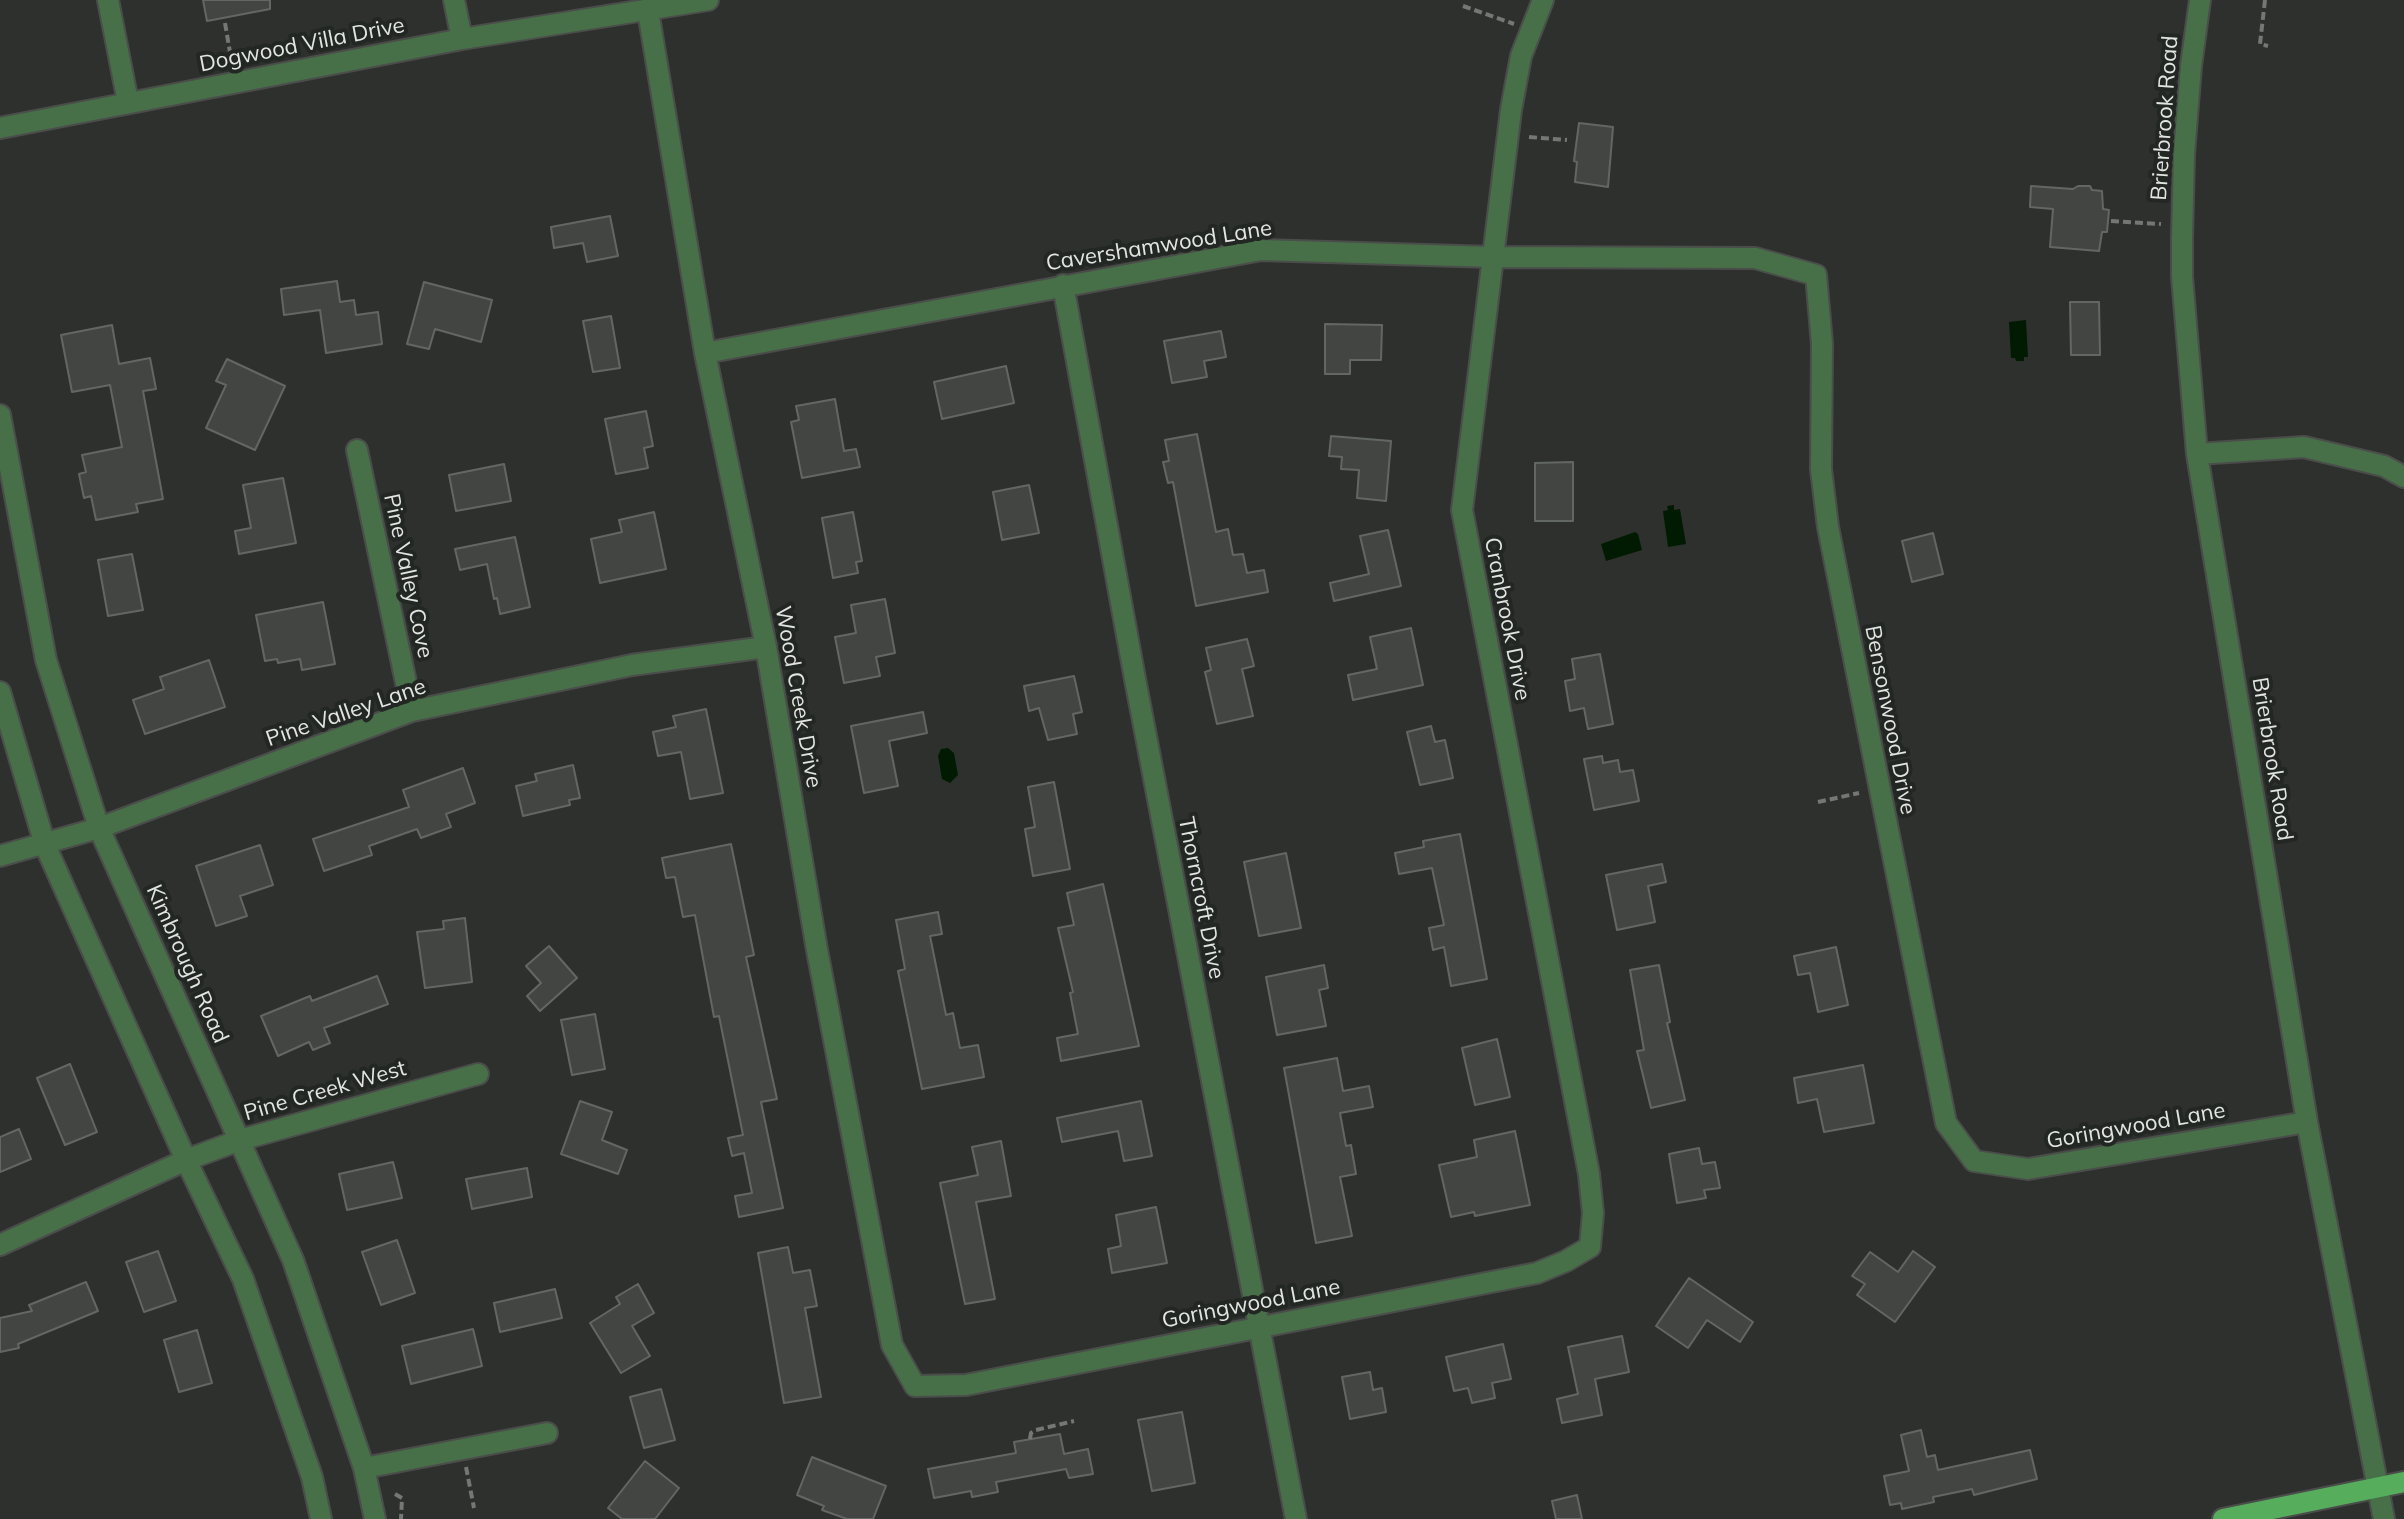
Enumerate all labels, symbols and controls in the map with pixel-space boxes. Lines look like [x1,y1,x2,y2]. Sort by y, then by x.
street label: Dogwood Villa Drive [197,12,407,78]
street label: Brierbrook Road [2146,35,2184,201]
street label: Cavershamwood Lane [1044,215,1274,277]
street label: Pine Valley Cove [378,491,438,661]
street label: Cranbrook Drive [1478,535,1536,703]
street label: Wood Creek Drive [769,604,827,790]
street label: Bensonwood Drive [1859,623,1921,817]
street label: Pine Valley Lane [263,673,429,753]
street label: Brierbrook Road [2246,675,2298,843]
street label: Thorncroft Drive [1172,815,1230,981]
street label: Kimbrough Road [140,881,234,1047]
street label: Pine Creek West [241,1055,409,1127]
street label: Goringwood Lane [2045,1097,2227,1155]
street label: Goringwood Lane [1160,1274,1342,1334]

